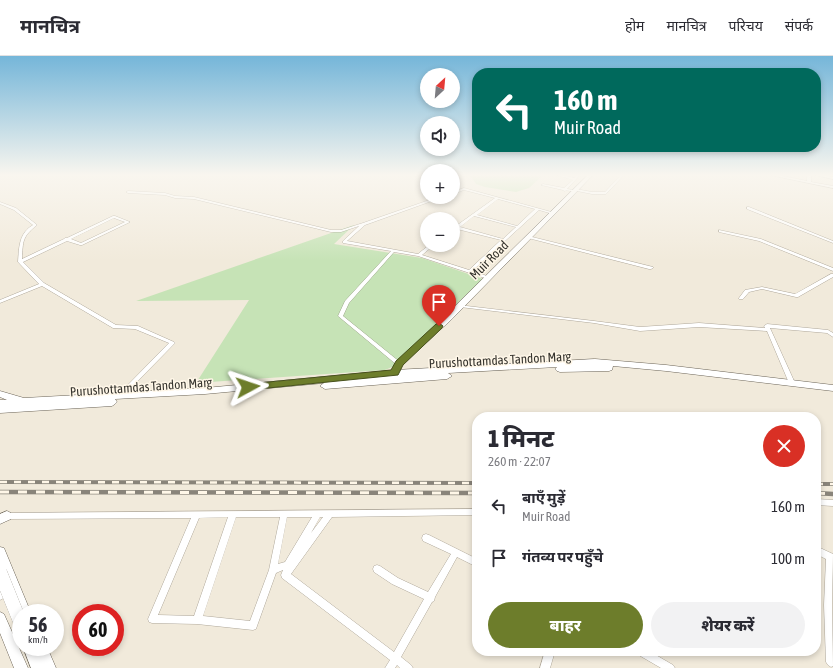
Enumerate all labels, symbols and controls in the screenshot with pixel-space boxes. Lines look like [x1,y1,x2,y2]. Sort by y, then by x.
text: मानचित्र [20,15,80,37]
text: होम [625,18,644,34]
text: मानचित्र [666,18,707,34]
text: परिचय [729,18,763,34]
text: संपर्क [785,18,813,34]
north arrow [420,68,460,108]
map controls [420,68,460,252]
icon: left [488,84,540,136]
text: 160 m [554,84,617,116]
button: sound [420,116,460,156]
text: Muir Road [554,117,621,138]
button: + [420,164,460,204]
button: − [420,212,460,252]
street label: Muir Road [467,238,511,282]
pin [422,285,456,326]
icon: arrive [428,291,450,313]
street label: Purushottamdas Tandon Marg [428,349,572,371]
position arrow [227,366,269,408]
street label: Purushottamdas Tandon Marg [69,375,213,399]
text: 1 मिनट [488,425,554,452]
button: close [763,425,805,467]
text: 260 m · 22:07 [488,454,551,469]
text: बाएँ मुड़ें [522,489,565,506]
icon: left [488,495,510,517]
text: 160 m [771,498,805,515]
text: Muir Road [522,509,570,524]
icon: arrive [488,547,510,569]
text: गंतव्य पर पहुँचे [522,548,603,565]
text: 100 m [771,550,805,567]
button: बाहर [488,602,643,648]
button: शेयर करें [651,602,805,648]
speed limit sign: 60 [72,604,124,656]
text: 56 [29,613,47,636]
text: km/h [28,634,48,645]

